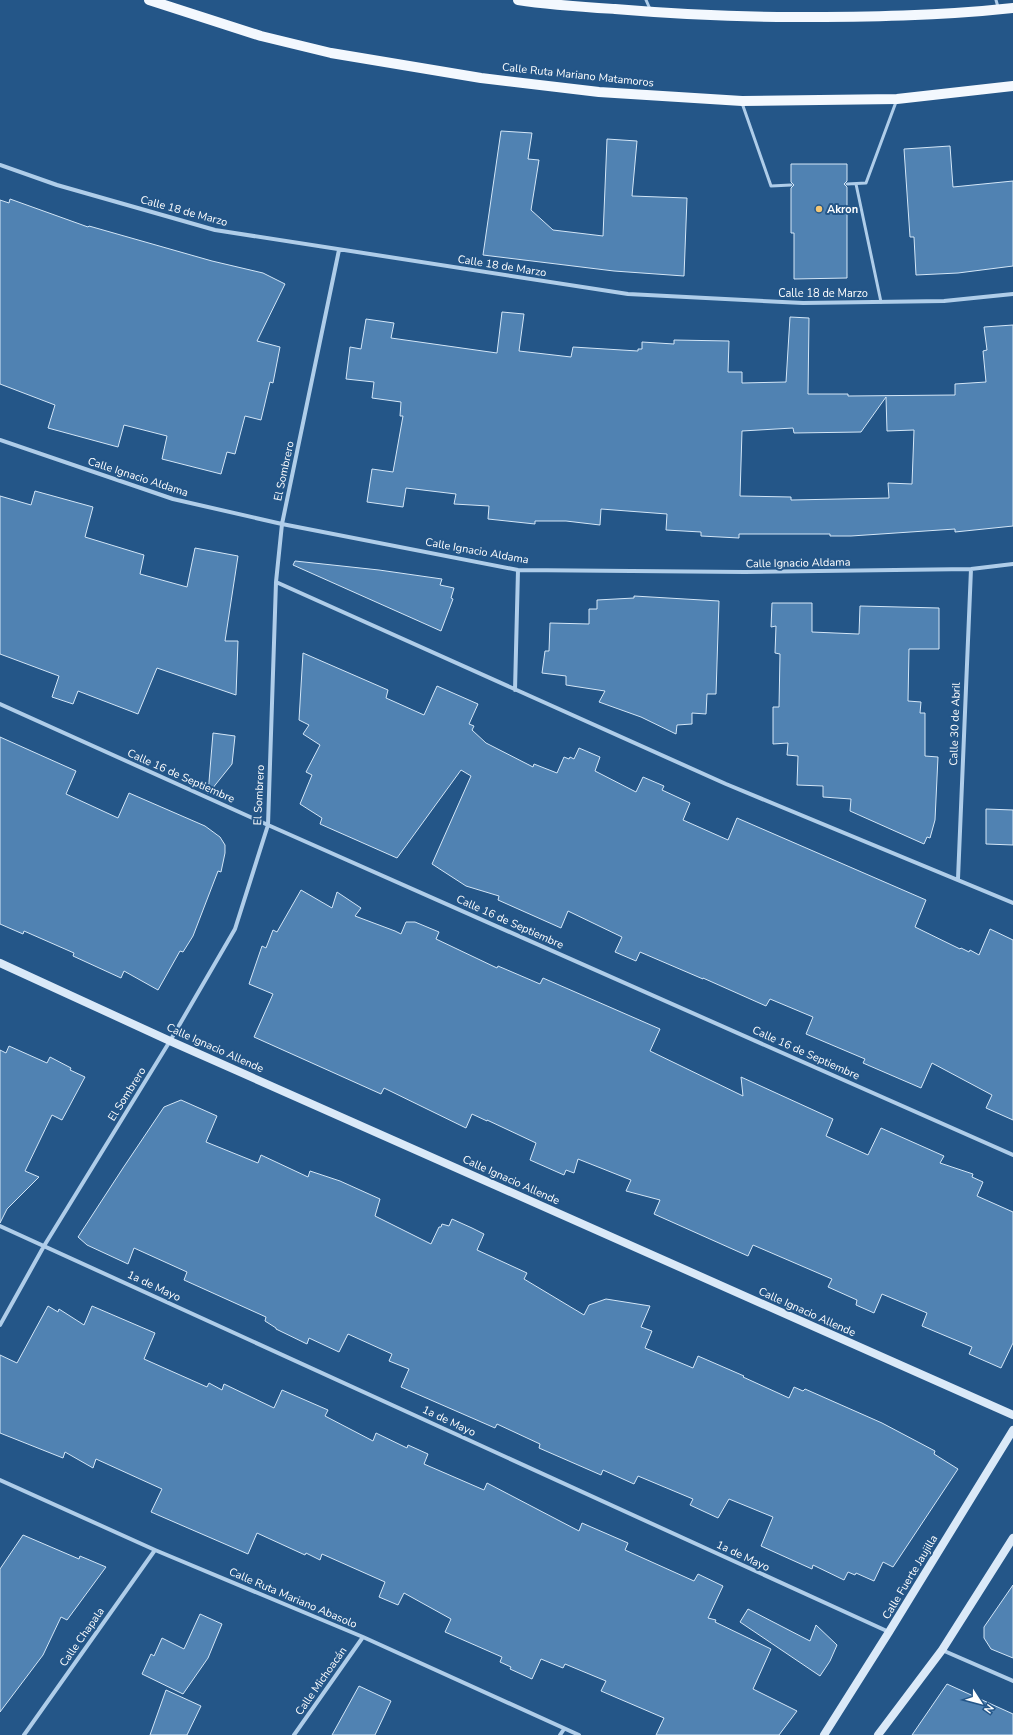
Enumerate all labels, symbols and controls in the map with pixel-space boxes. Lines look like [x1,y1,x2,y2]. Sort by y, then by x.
street label: Calle Ruta Mariano Matamoros [501,60,655,90]
street label: Calle 18 de Marzo [139,192,229,230]
place label: Akron [827,202,858,217]
marker: Akron [814,204,824,214]
street label: Calle 18 de Marzo [457,252,547,280]
street label: Calle 18 de Marzo [778,286,868,301]
street label: El Sombrero [270,440,298,502]
street label: Calle Ignacio Aldama [86,454,190,500]
street label: Calle Ignacio Aldama [424,535,530,568]
street label: Calle Ignacio Aldama [745,555,851,571]
street label: Calle 30 de Abril [946,681,964,766]
street label: Calle 16 de Septiembre [125,746,237,807]
street label: El Sombrero [250,764,268,826]
street label: Calle 16 de Septiembre [454,892,566,953]
street label: Calle Ignacio Allende [164,1020,266,1076]
street label: Calle 16 de Septiembre [750,1023,862,1084]
street label: El Sombrero [104,1064,150,1124]
street label: Calle Ignacio Allende [460,1152,562,1208]
street label: 1a de Mayo [125,1267,183,1305]
street label: Calle Ignacio Allende [756,1284,858,1340]
street label: 1a de Mayo [420,1402,478,1440]
street label: Calle Fuerte Jaujilla [879,1532,941,1622]
street label: 1a de Mayo [714,1537,772,1575]
street label: Calle Ruta Mariano Abasolo [227,1564,359,1632]
street label: Calle Chapala [56,1604,108,1670]
street label: Calle Michoacán [292,1644,350,1718]
north arrow [961,1683,1001,1723]
text: N [980,1701,997,1716]

